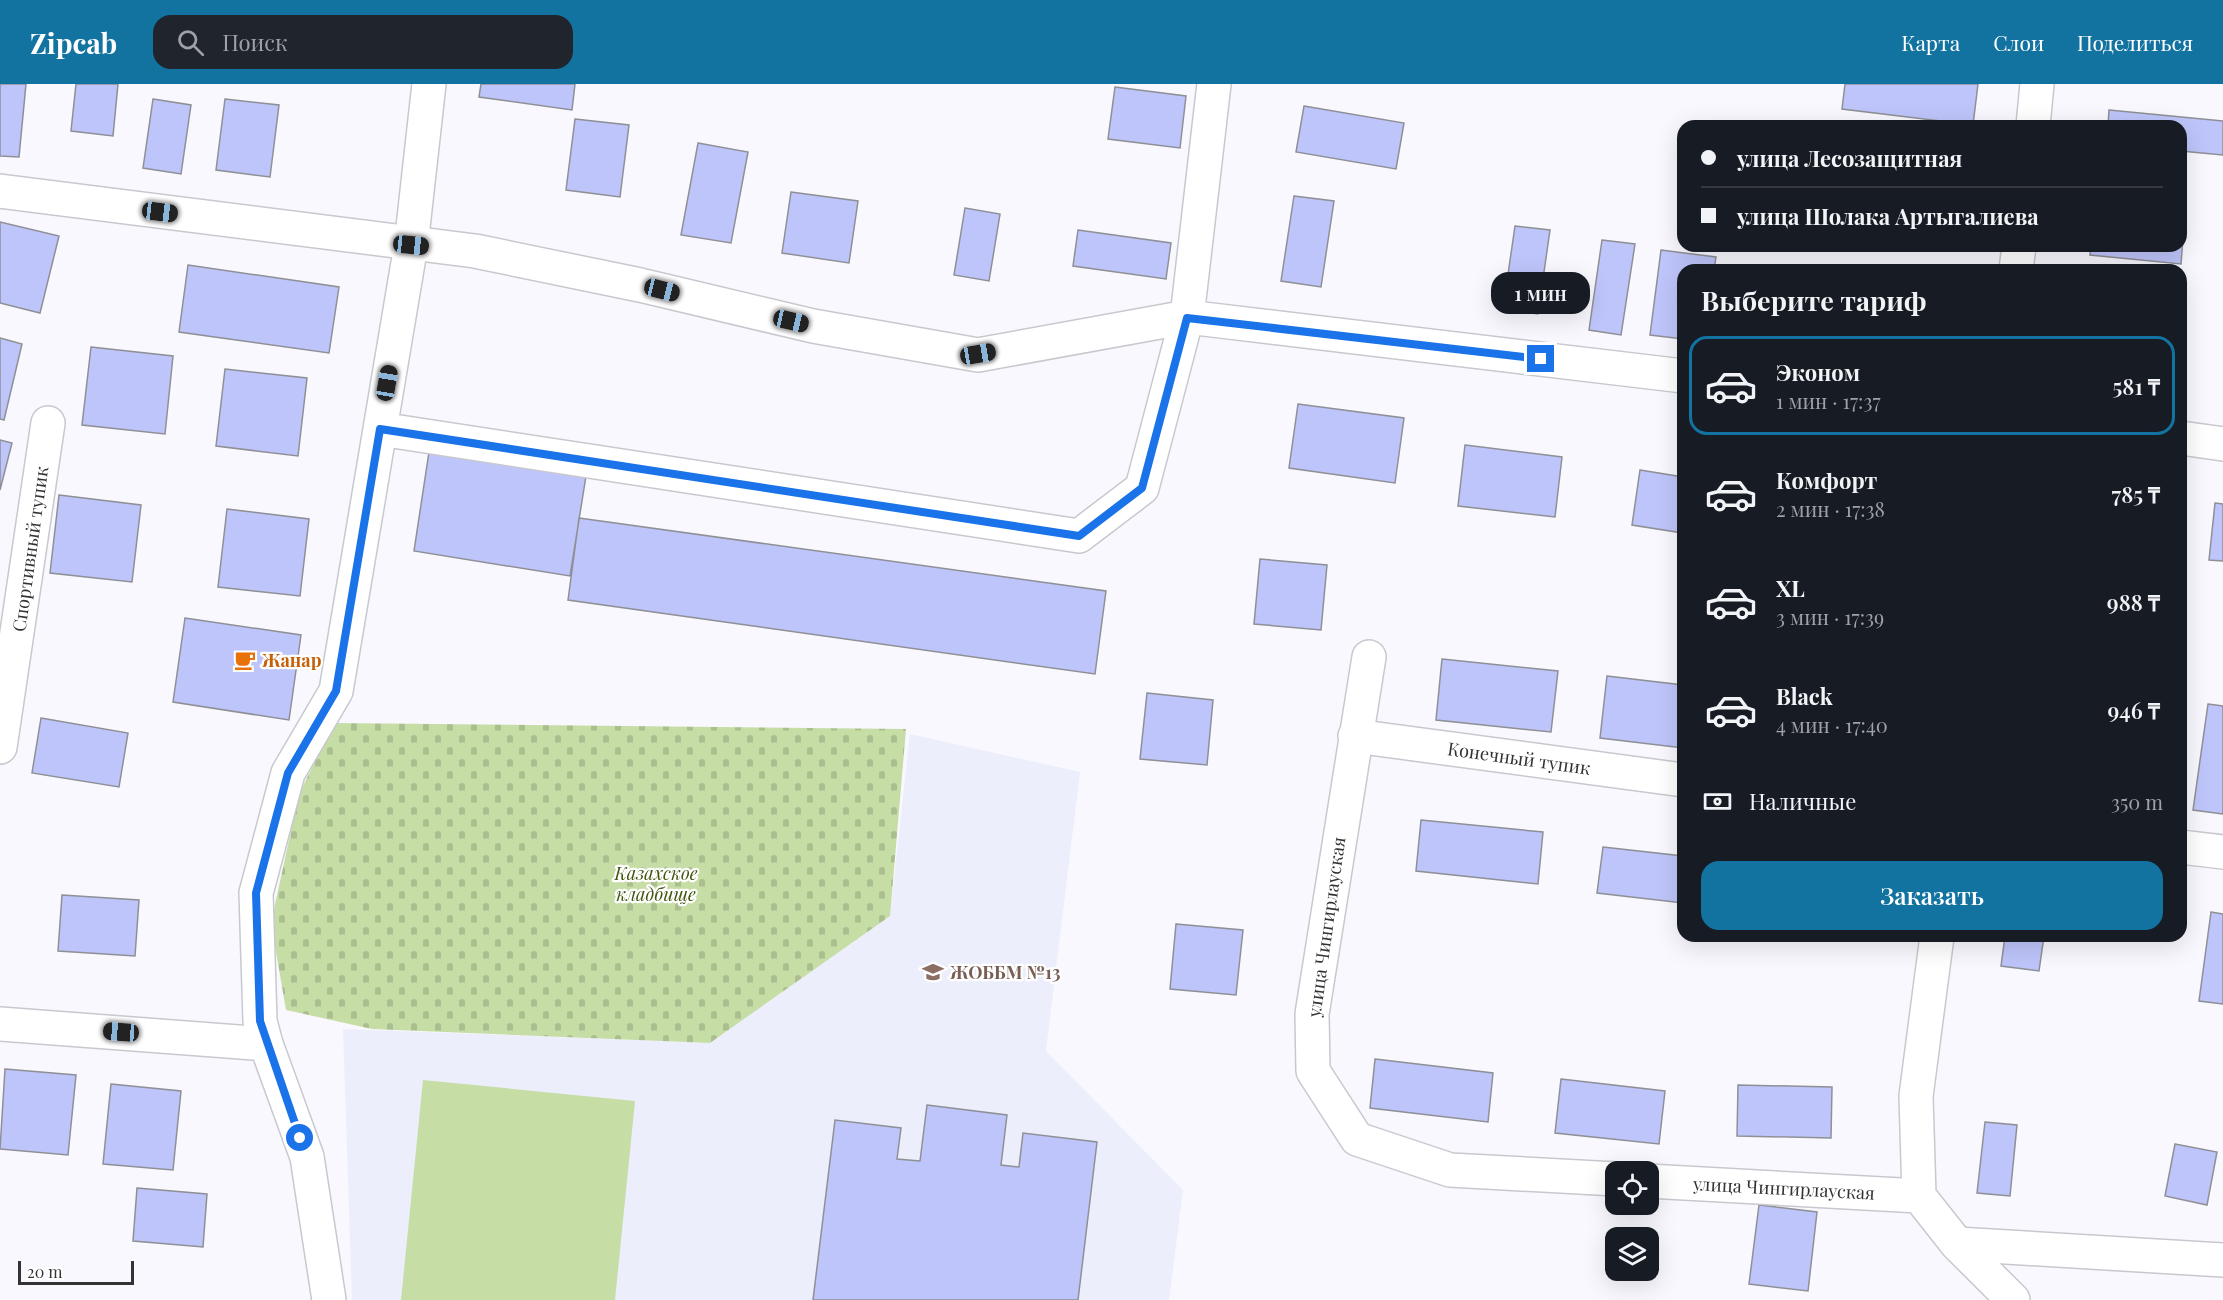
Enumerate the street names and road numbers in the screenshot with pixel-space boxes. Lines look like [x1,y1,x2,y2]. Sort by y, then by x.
street label: Спортивный тупик [7,465,53,633]
street label: Конечный тупик [1446,736,1592,780]
street label: улица Чингирлауская [1301,835,1351,1020]
street label: улица Чингирлауская [1692,1171,1876,1205]

